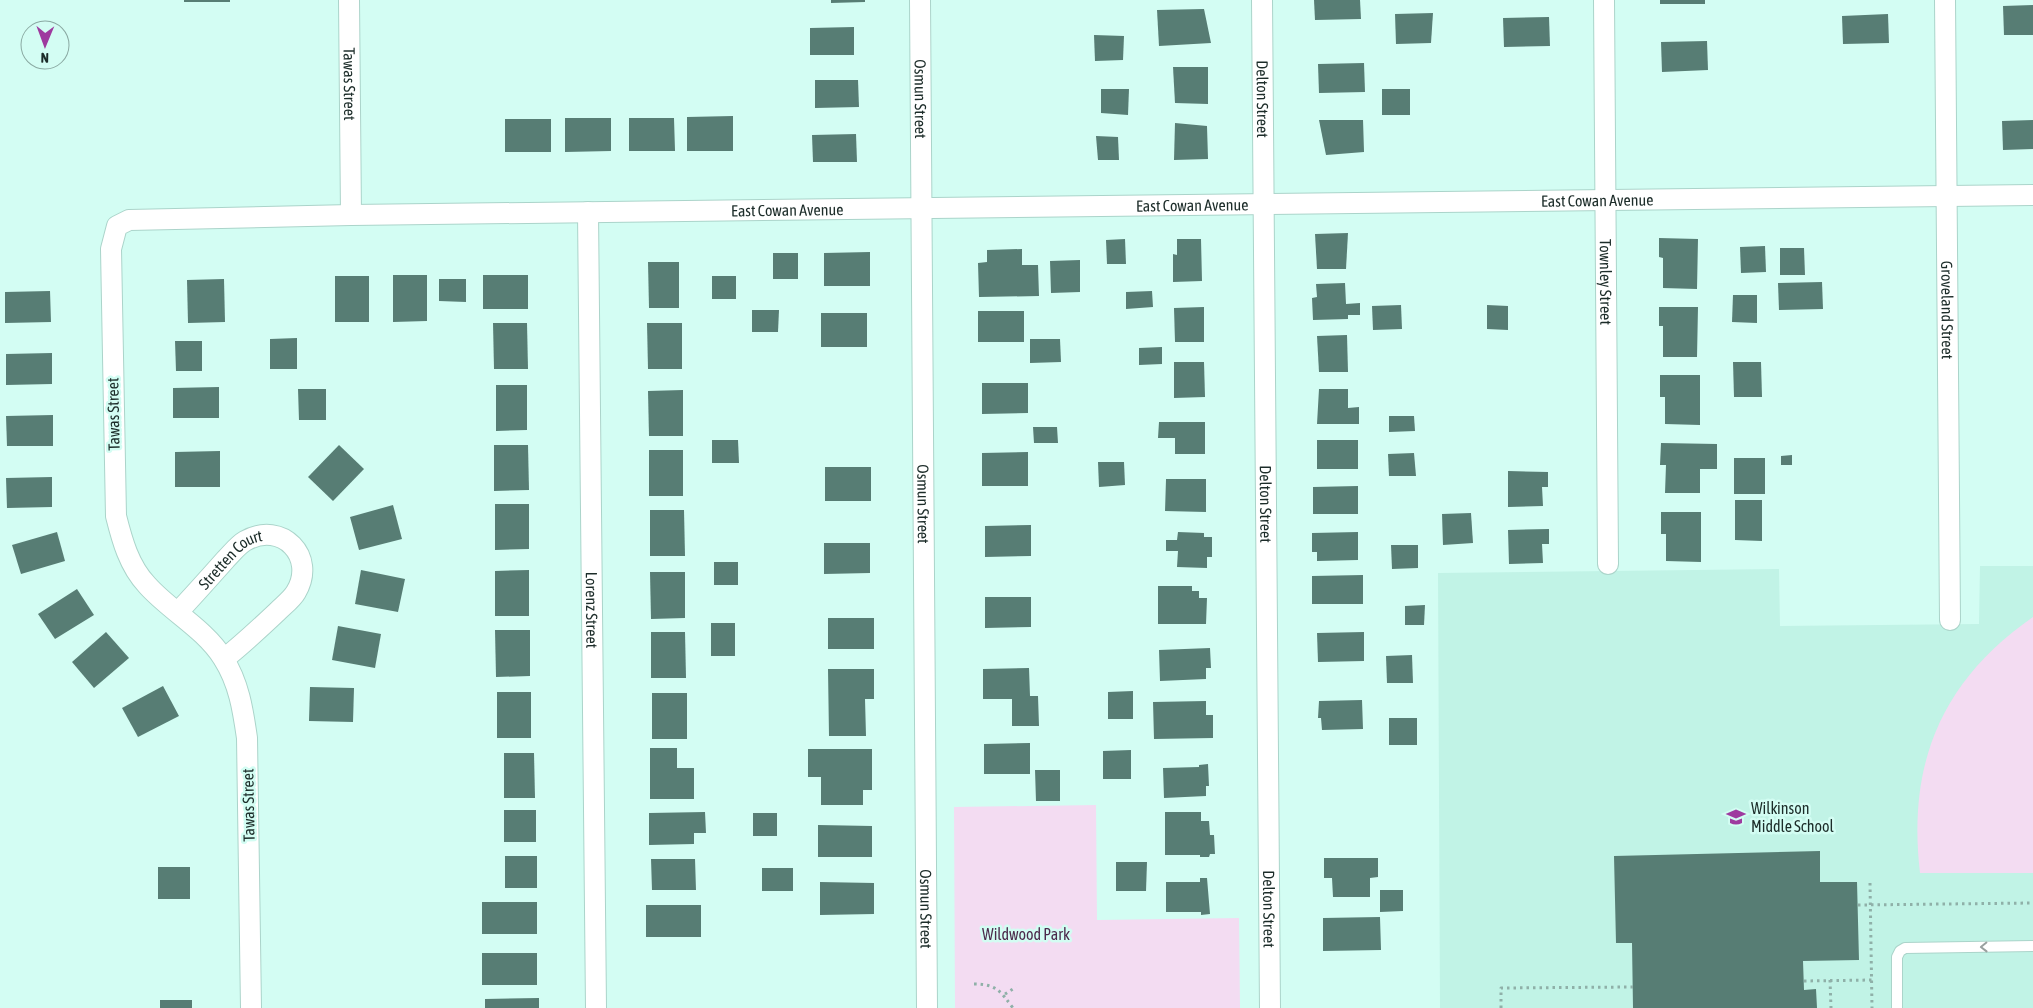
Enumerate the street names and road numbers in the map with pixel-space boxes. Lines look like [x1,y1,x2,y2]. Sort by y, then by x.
street label: Tawas Street [340,47,359,121]
street label: Osmun Street [911,59,930,139]
street label: Delton Street [1253,60,1272,138]
street label: East Cowan Avenue [1541,191,1653,210]
street label: East Cowan Avenue [1136,195,1249,215]
street label: East Cowan Avenue [731,200,844,219]
street label: Townley Street [1596,239,1615,325]
street label: Groveland Street [1938,261,1957,360]
street label: Tawas Street [103,377,123,451]
street label: Osmun Street [914,464,933,544]
street label: Delton Street [1257,465,1275,543]
street label: Stretten Court [195,526,264,593]
street label: Lorenz Street [583,572,601,649]
street label: Tawas Street [238,768,258,842]
street label: Osmun Street [917,869,936,949]
street label: Delton Street [1260,870,1279,948]

